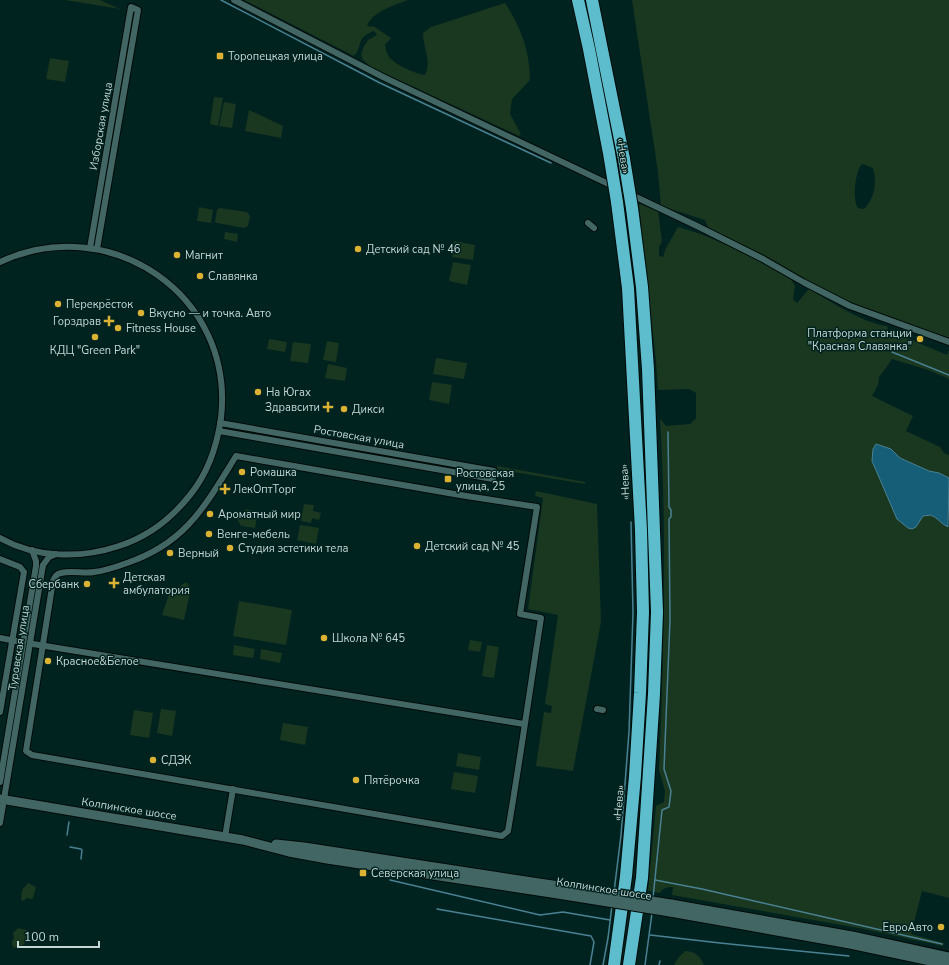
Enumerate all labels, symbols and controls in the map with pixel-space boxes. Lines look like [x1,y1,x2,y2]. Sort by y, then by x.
place label: Торопецкая улица [228,49,323,64]
marker: Торопецкая улица [215,51,225,61]
street label: Изборская улица [86,81,116,171]
street label: «Нева» [613,137,633,175]
place label: Детский сад № 46 [366,242,461,257]
marker: Детский сад № 46 [353,244,363,254]
place label: Магнит [185,248,223,263]
marker: Магнит [172,250,182,260]
place label: Славянка [208,269,258,284]
marker: Славянка [195,271,205,281]
place label: Перекрёсток [66,297,133,312]
marker: Перекрёсток [53,299,63,309]
place label: Вкусно — и точка. Авто [149,306,271,321]
marker: Вкусно — и точка. Авто [136,308,146,318]
place label: Горздрав [53,314,101,329]
marker: Горздрав [104,316,114,326]
place label: Fitness House [126,321,196,336]
marker: Fitness House [113,323,123,333]
place label: Платформа станции "Красная Славянка" [807,326,912,354]
marker: КДЦ "Green Park" [90,332,100,342]
marker: Платформа станции "Красная Славянка" [915,334,925,344]
place label: КДЦ "Green Park" [50,343,140,358]
place label: На Югах [266,385,311,400]
marker: На Югах [253,387,263,397]
place label: Здравсити [265,400,320,415]
marker: Здравсити [323,402,333,412]
place label: Дикси [352,402,384,417]
marker: Дикси [339,404,349,414]
street label: Ростовская улица [313,422,406,452]
street label: «Нева» [617,463,633,500]
place label: Ромашка [250,465,297,480]
place label: Ростовская улица, 25 [456,466,514,494]
marker: Ромашка [237,467,247,477]
marker: Ростовская улица, 25 [443,474,453,484]
place label: ЛекОптТорг [233,482,296,497]
marker: ЛекОптТорг [220,484,230,494]
place label: Ароматный мир [218,507,301,522]
marker: Ароматный мир [205,509,215,519]
place label: Венге-мебель [217,527,290,542]
marker: Венге-мебель [204,529,214,539]
place label: Детский сад № 45 [425,539,520,554]
place label: Студия эстетики тела [238,541,349,556]
marker: Детский сад № 45 [412,541,422,551]
marker: Студия эстетики тела [225,543,235,553]
place label: Верный [178,546,219,561]
marker: Верный [165,548,175,558]
place label: Детская амбулатория [123,570,190,598]
place label: Сбербанк [28,577,79,592]
marker: Детская амбулатория [108,577,120,589]
marker: Сбербанк [82,579,92,589]
street label: Туровская улица [5,604,33,692]
place label: Школа № 645 [332,631,405,646]
marker: Школа № 645 [319,633,329,643]
place label: Красное&Белое [56,654,139,669]
marker: Красное&Белое [43,656,53,666]
place label: СДЭК [161,753,191,768]
marker: СДЭК [148,755,158,765]
place label: Пятёрочка [364,773,420,788]
marker: Пятёрочка [351,775,361,785]
street label: «Нева» [610,784,628,822]
street label: Колпинское шоссе [80,794,178,824]
place label: Северская улица [371,866,459,881]
marker: Северская улица [358,868,368,878]
street label: Колпинское шоссе [555,874,653,904]
place label: ЕвроАвто [883,920,933,935]
marker: ЕвроАвто [936,922,946,932]
scale bar [18,923,99,949]
text: 100 m [24,929,59,945]

